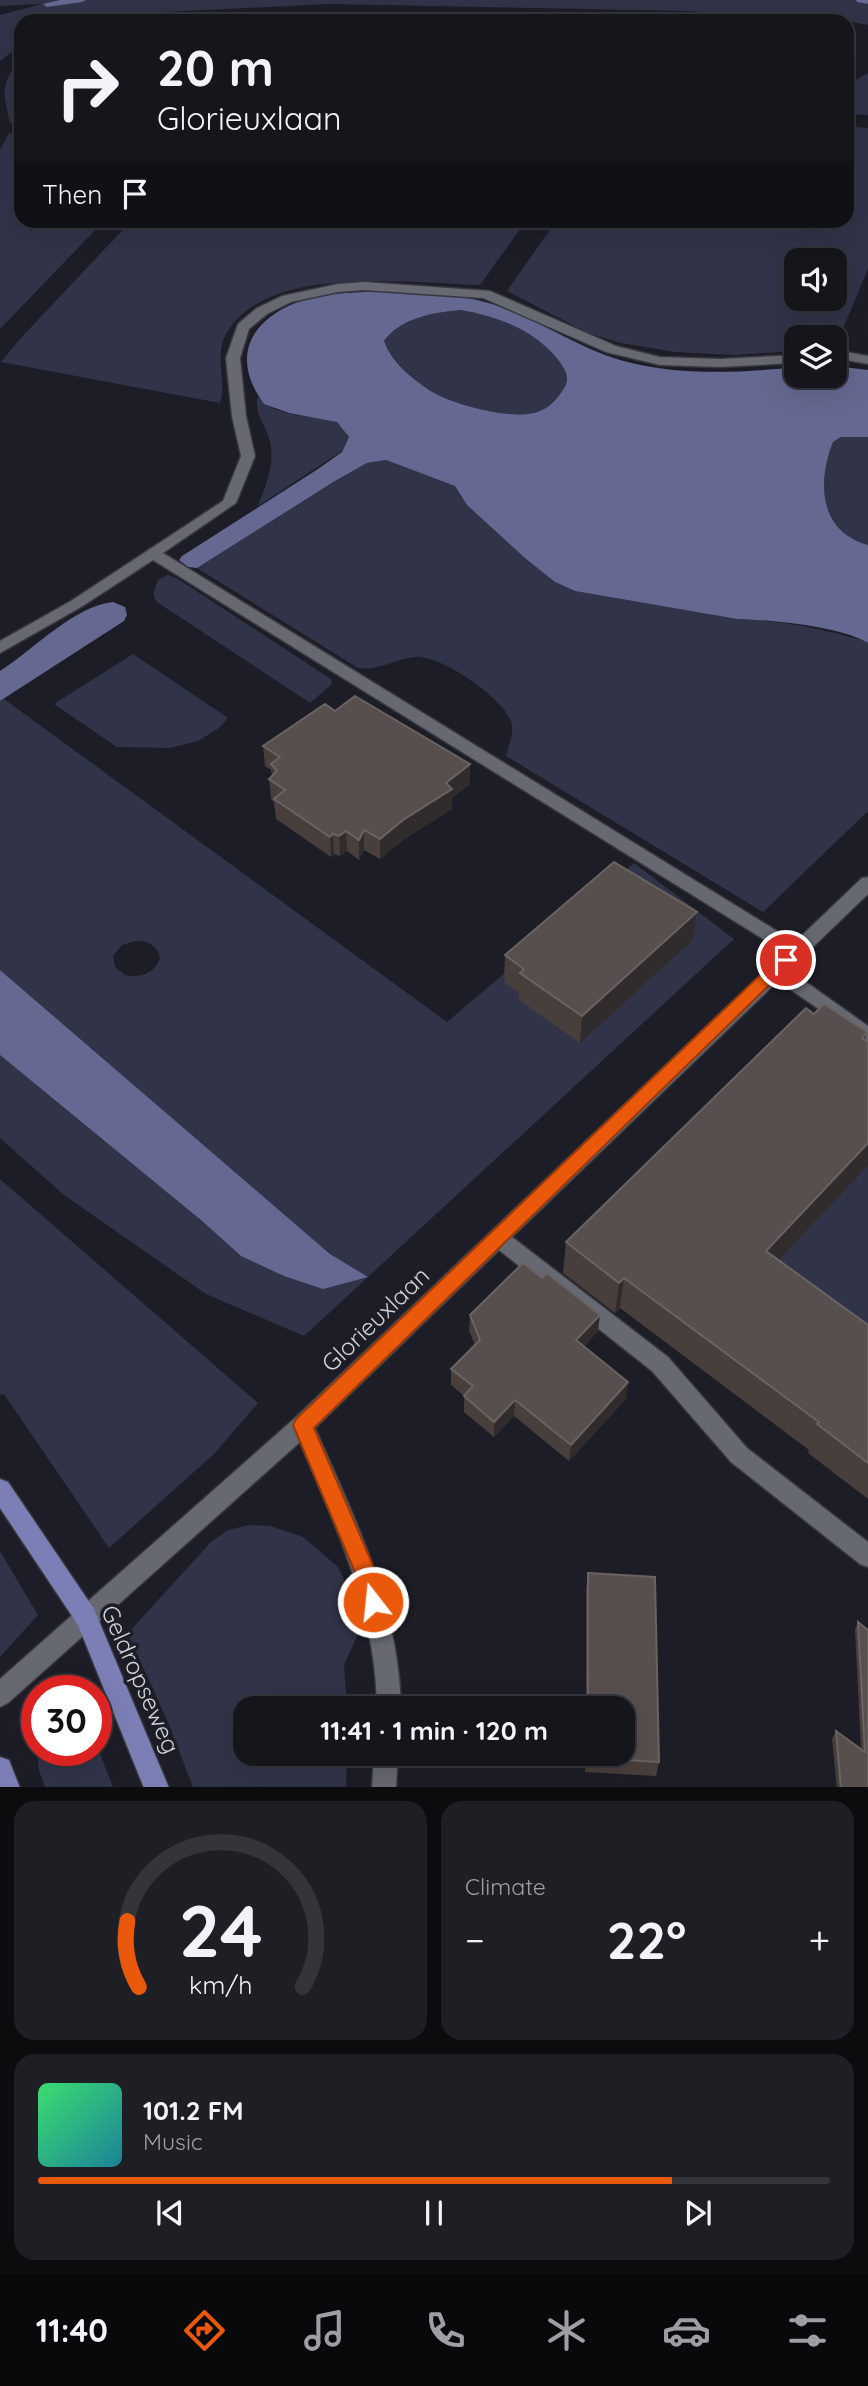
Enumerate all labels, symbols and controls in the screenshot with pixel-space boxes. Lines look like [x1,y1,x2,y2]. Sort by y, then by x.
text: 20 m [157,37,274,98]
icon: right [42,42,133,133]
text: Glorieuxlaan [157,98,342,138]
icon: arrive [116,175,154,213]
text: Then [42,178,102,211]
map controls [784,248,847,388]
button: sound [784,248,847,311]
button: layers [784,325,847,388]
pin [756,930,816,990]
icon: arrive [767,941,805,979]
street label: Glorieuxlaan [315,1260,435,1378]
position arrow [336,1565,410,1639]
street label: Geldropseweg [95,1600,187,1758]
speed limit sign: 30 [21,1675,112,1766]
text: 11:41 · 1 min · 120 m [320,1714,548,1747]
text: Climate [465,1872,546,1901]
text: 24 [178,1884,263,1975]
text: 22° [607,1907,686,1972]
text: − [465,1916,485,1964]
text: + [809,1916,830,1964]
text: km/h [189,1968,252,1999]
text: 101.2 FM [143,2094,244,2127]
text: Music [143,2127,203,2156]
icon: previous [151,2194,189,2232]
icon: pause [415,2194,453,2232]
icon: next [679,2194,717,2232]
icon: directions [180,2306,229,2355]
icon: music [300,2306,349,2355]
icon: phone [421,2306,470,2355]
icon: climate [542,2306,591,2355]
icon: car [662,2306,711,2355]
icon: filters [783,2306,832,2355]
text: 11:40 [36,2310,108,2350]

